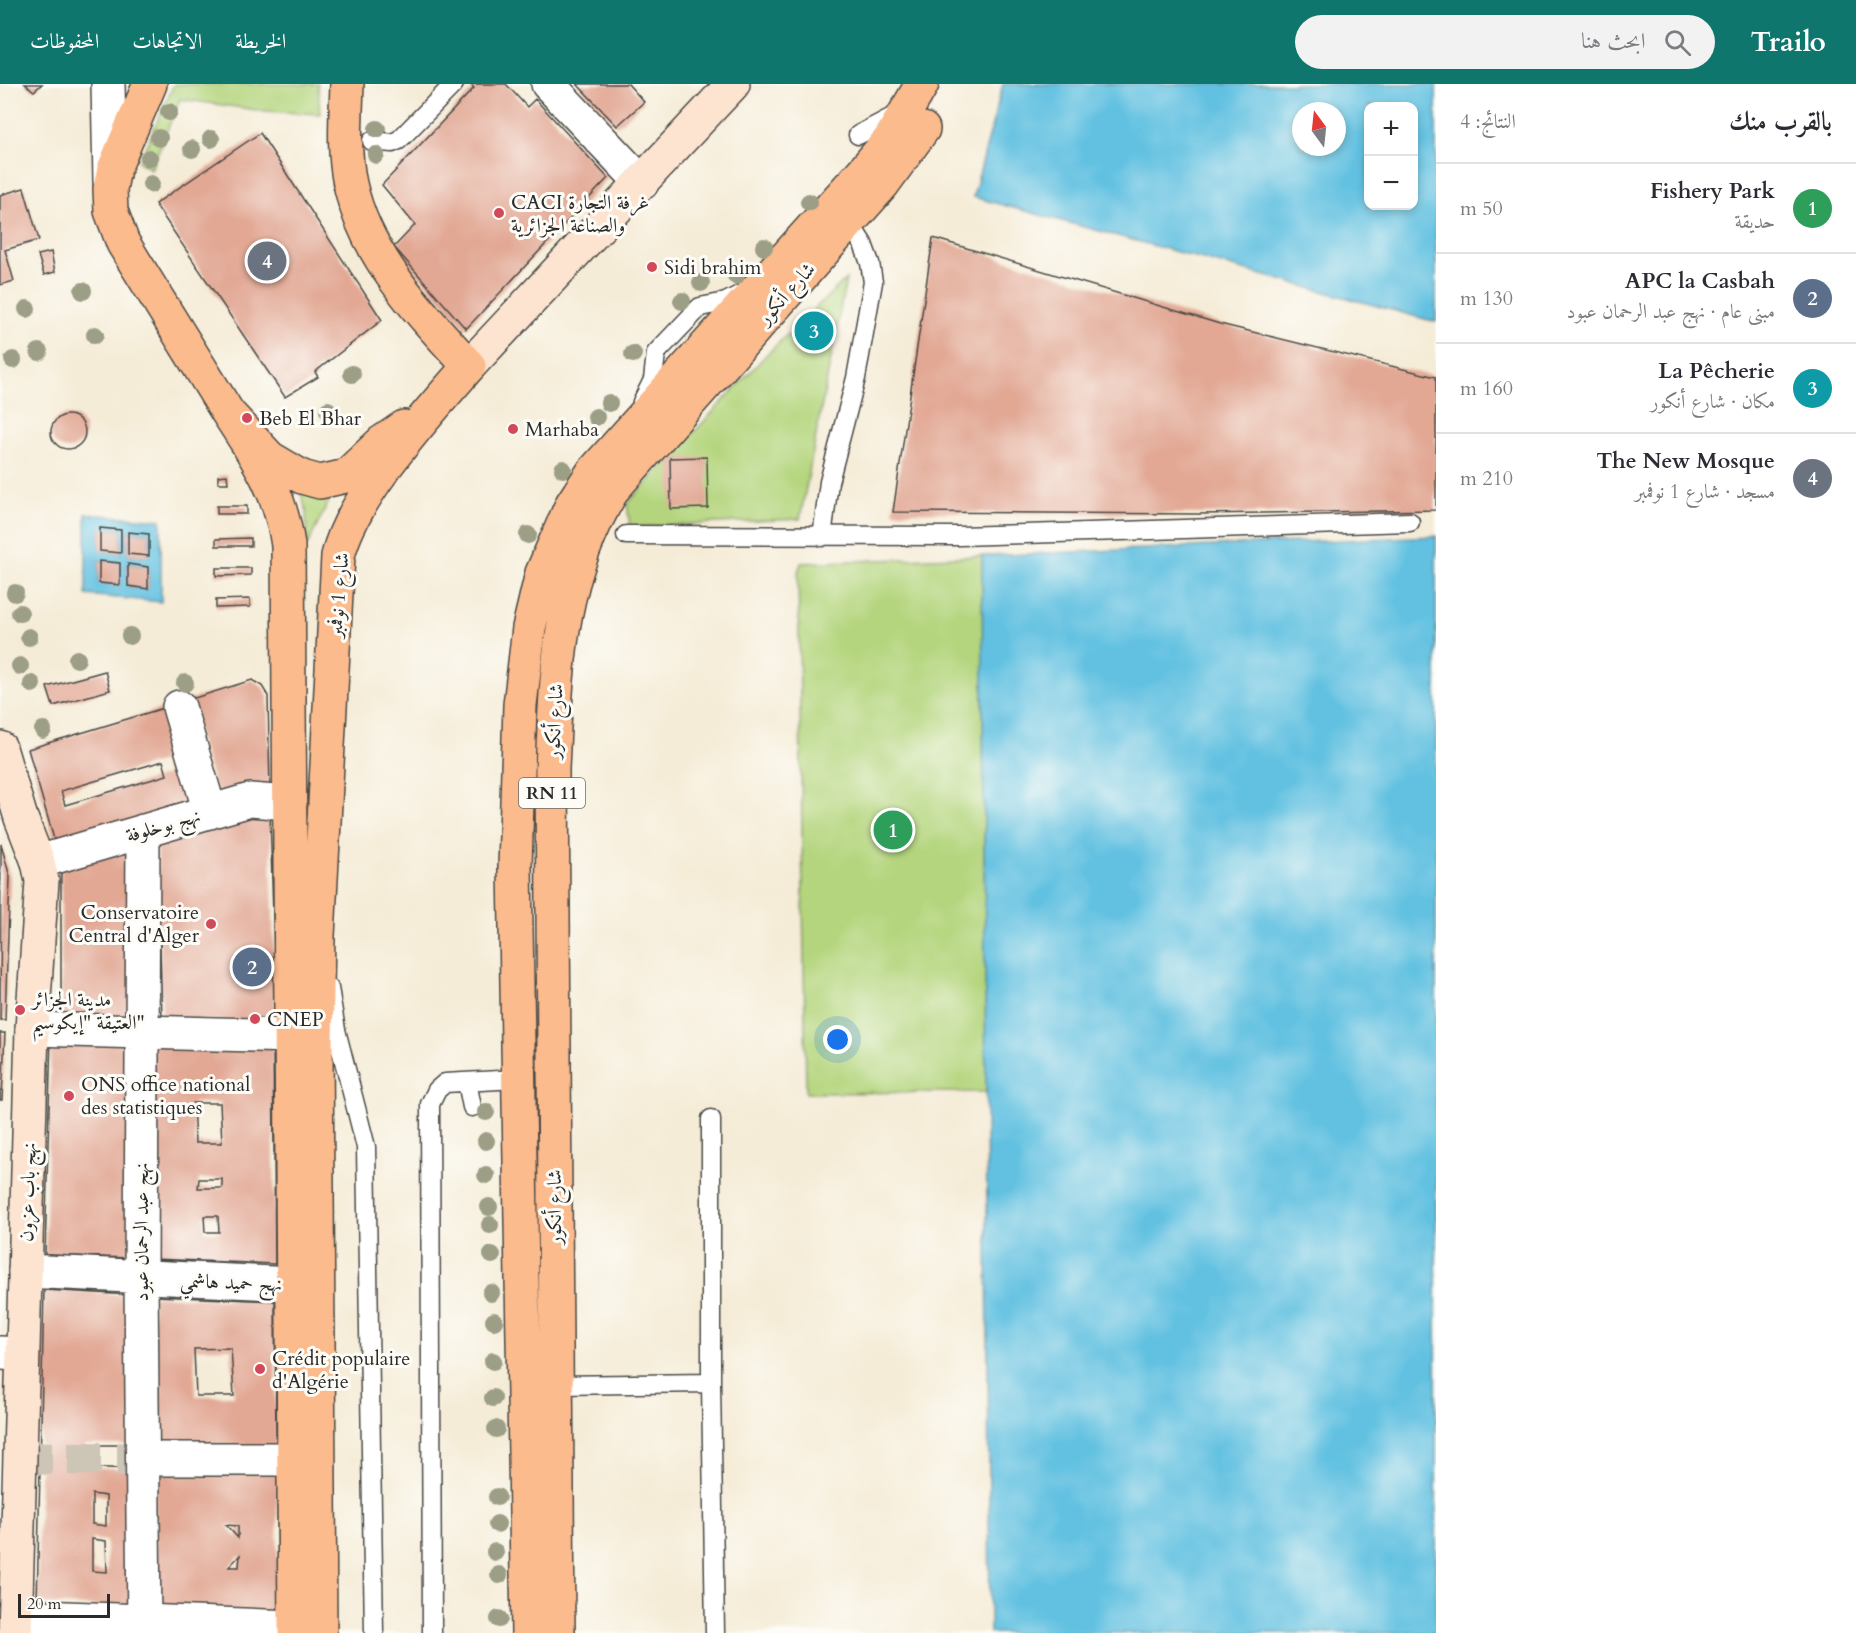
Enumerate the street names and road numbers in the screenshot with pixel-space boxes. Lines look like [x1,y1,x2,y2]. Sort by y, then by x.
street label: شارع أنكور [749,256,825,334]
street label: شارع 1 نوفمبر [321,551,360,641]
street label: شارع أنكور [538,683,574,761]
road number: RN 11 [519,778,585,808]
street label: نهج بوخلوفة [123,802,205,853]
street label: نهج باب عزون [12,1142,47,1242]
street label: نهج عبد الرحمان عبود [128,1163,159,1301]
street label: شارع أنكور [540,1169,572,1247]
street label: نهج حميد هاشمي [179,1267,283,1303]

